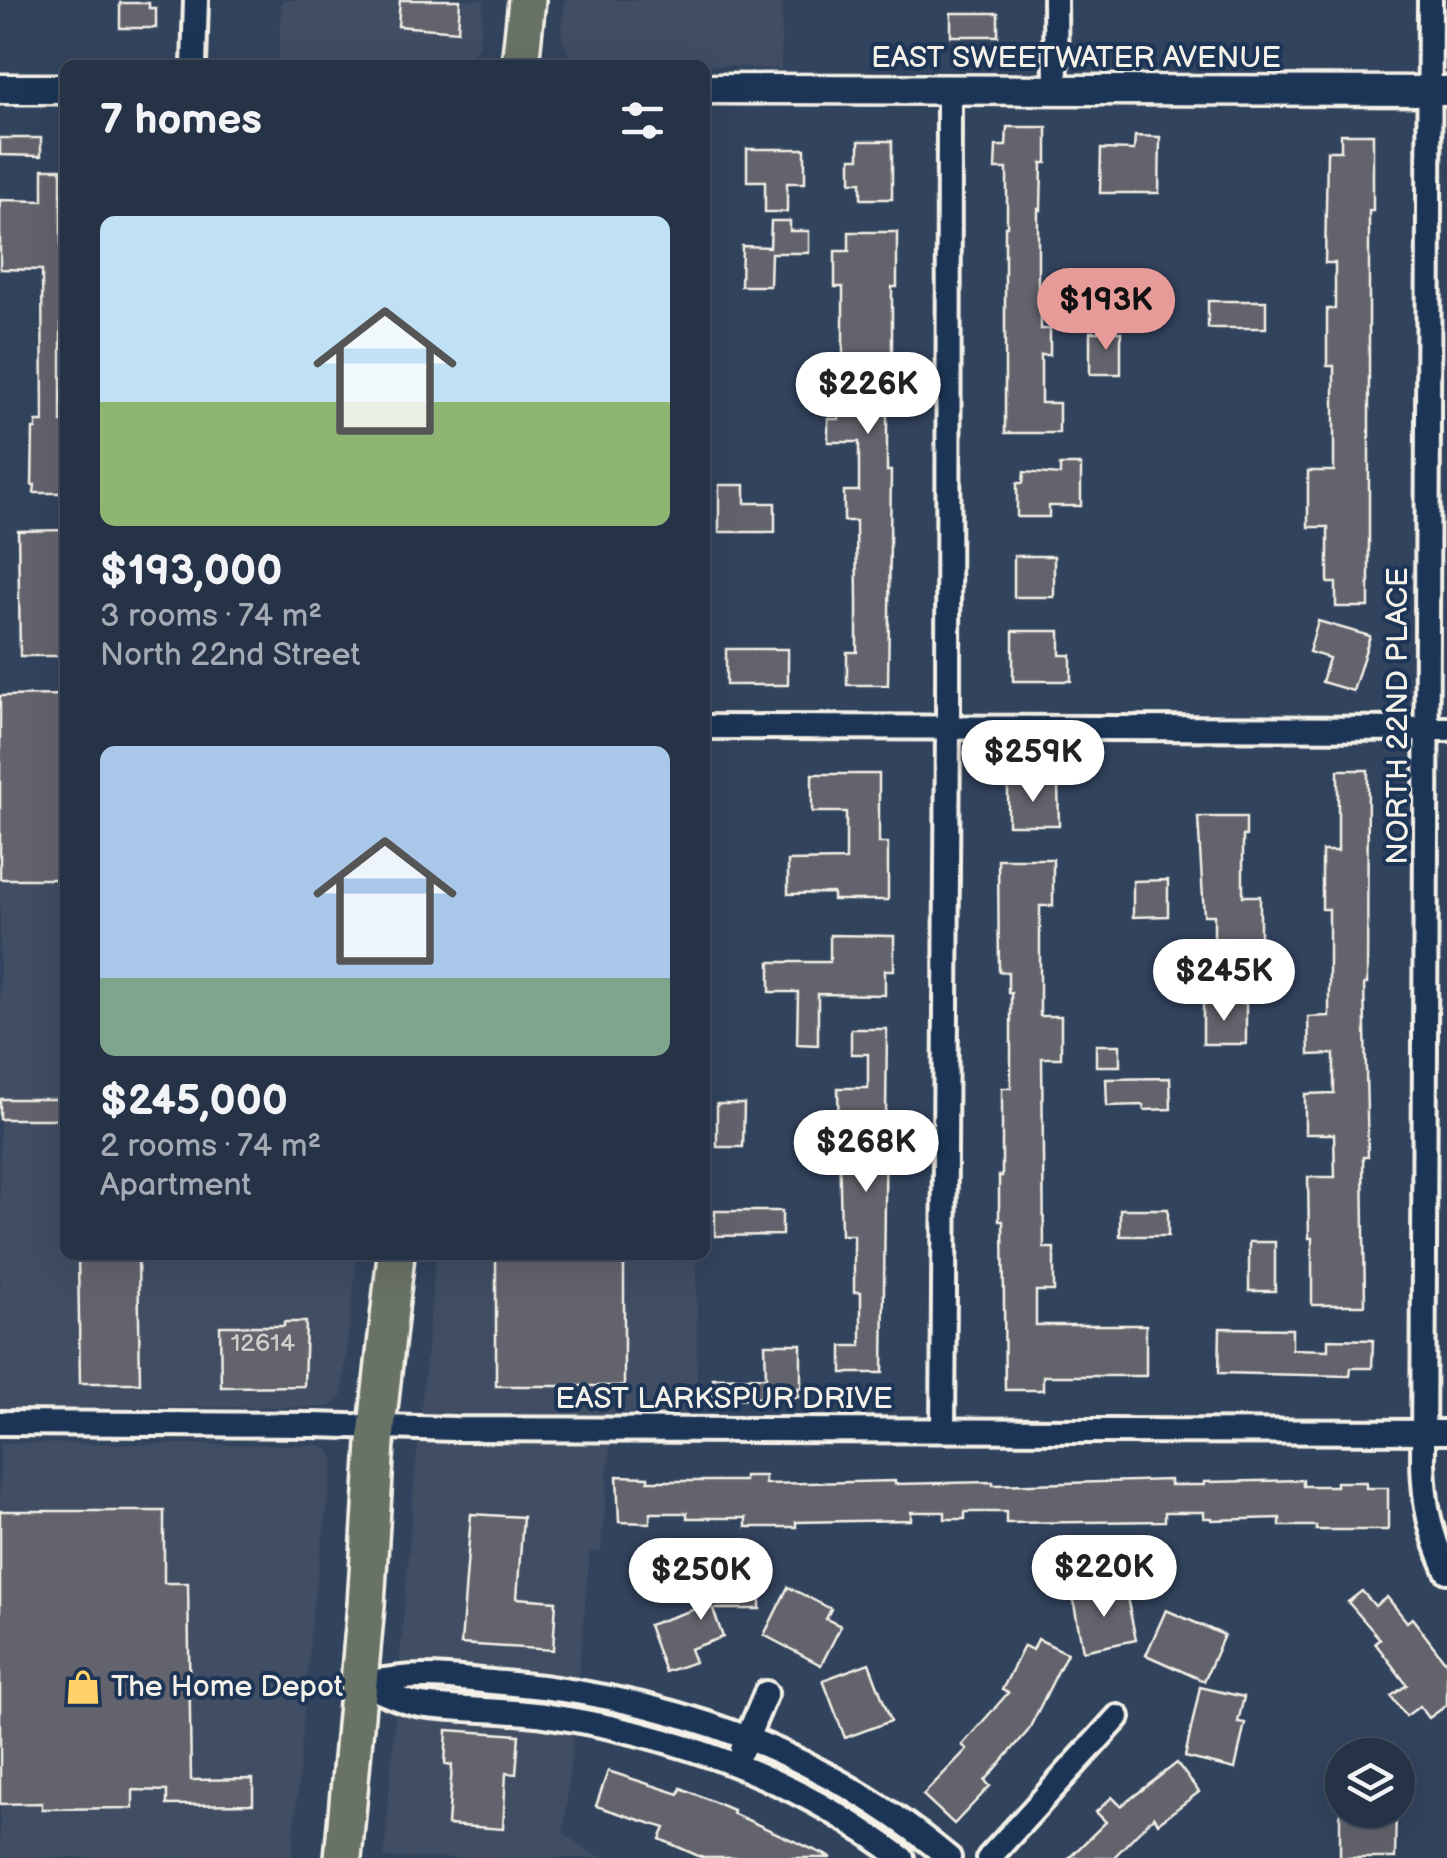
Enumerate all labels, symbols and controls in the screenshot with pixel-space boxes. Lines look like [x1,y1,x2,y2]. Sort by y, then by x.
street label: EAST SWEETWATER AVENUE [871,40,1281,76]
icon: filters [615,93,670,148]
text: 7 homes [100,95,262,146]
pin: $193K [1036,268,1176,353]
icon: home [295,281,475,461]
text: $193K [1059,281,1153,320]
pin: $226K [798,352,938,437]
text: $226K [818,365,918,404]
text: $193,000 [100,546,282,597]
street label: NORTH 22ND PLACE [1380,567,1416,865]
text: 3 rooms · 74 m² [100,597,322,636]
text: North 22nd Street [100,636,360,675]
pin: $259K [963,720,1103,805]
text: $259K [983,733,1083,772]
icon: home [295,811,475,991]
pin: $245K [1154,939,1294,1024]
text: $245K [1175,952,1273,991]
text: $245,000 [100,1076,288,1127]
pin: $268K [796,1110,936,1195]
text: $268K [816,1123,916,1162]
text: 2 rooms · 74 m² [100,1127,321,1166]
text: Apartment [100,1166,251,1205]
house number: 12614 [231,1328,295,1359]
street label: EAST LARKSPUR DRIVE [555,1381,893,1417]
pin: $220K [1034,1535,1174,1620]
pin: $250K [631,1538,771,1623]
text: $220K [1054,1548,1154,1587]
text: $250K [651,1551,751,1590]
shop icon: The Home Depot [64,1668,102,1706]
place label: The Home Depot [111,1669,343,1705]
map controls [1325,1738,1415,1828]
button: layers [1325,1738,1415,1828]

